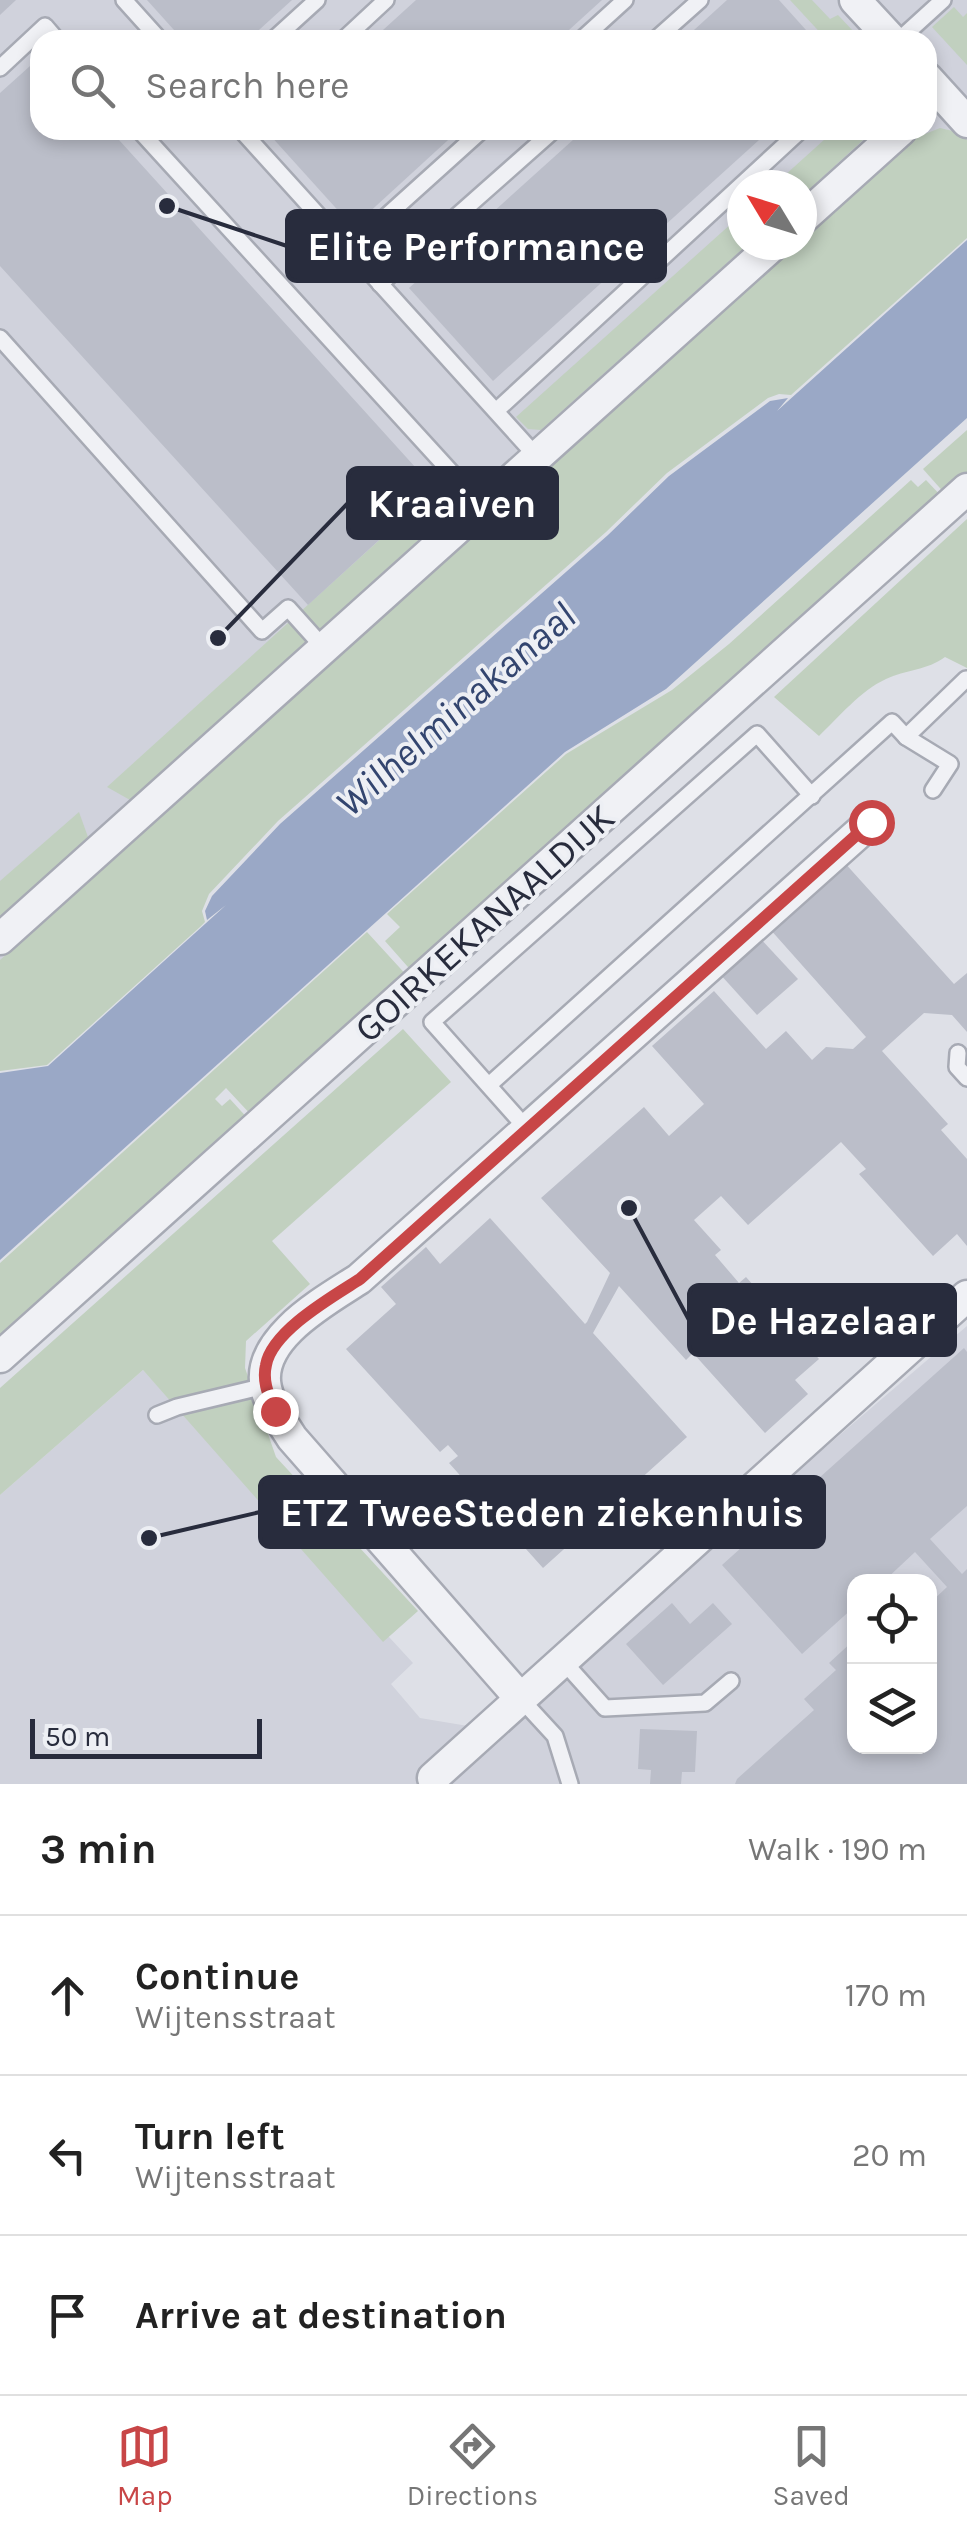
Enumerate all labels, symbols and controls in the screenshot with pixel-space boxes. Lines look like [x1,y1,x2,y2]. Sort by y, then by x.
search box [30,30,937,140]
icon: search [65,58,120,113]
text: Search here [145,63,349,108]
north arrow [727,170,817,260]
callout: Elite Performance [287,211,665,281]
text: Elite Performance [307,223,645,270]
callout: Kraaiven [348,468,557,538]
text: Kraaiven [368,480,536,527]
water label: Wilhelminakanaal [326,592,585,826]
street label: GOIRKEKANAALDIJK [345,795,623,1052]
route start [849,800,895,846]
callout: De Hazelaar [689,1285,955,1355]
text: De Hazelaar [709,1297,935,1344]
route end [253,1389,299,1435]
callout: ETZ TweeSteden ziekenhuis [260,1477,824,1547]
text: ETZ TweeSteden ziekenhuis [280,1489,804,1536]
map controls [847,1574,937,1754]
button: locate [847,1574,937,1664]
button: layers [847,1664,937,1754]
scale bar [30,1714,262,1758]
text: 50 m [45,1720,110,1753]
text: 3 min [40,1824,157,1874]
text: Walk · 190 m [748,1831,927,1868]
text: Continue [135,1954,299,1999]
icon: ahead [40,1968,95,2023]
text: 170 m [845,1977,927,2014]
text: Wijtensstraat [135,1999,335,2036]
text: Turn left [135,2114,285,2159]
icon: left [40,2128,95,2183]
text: 20 m [852,2137,927,2174]
text: Wijtensstraat [135,2159,335,2196]
icon: arrive [40,2288,95,2343]
text: Arrive at destination [135,2293,507,2338]
tab: Map [117,2419,173,2512]
tab: Directions [407,2419,538,2512]
tab: Saved [772,2419,850,2512]

